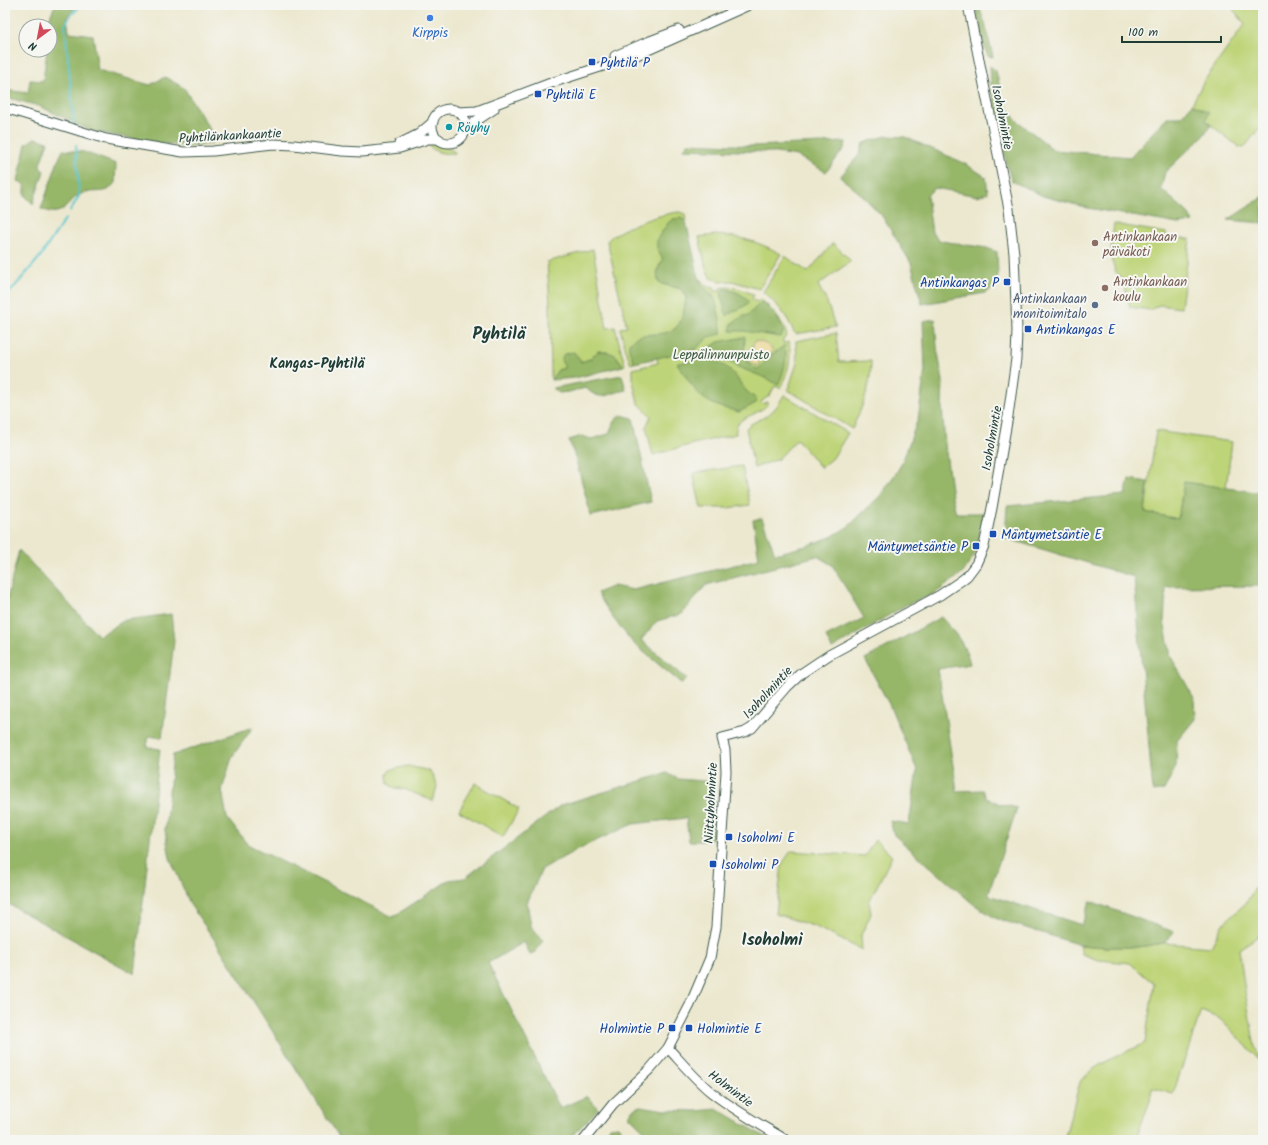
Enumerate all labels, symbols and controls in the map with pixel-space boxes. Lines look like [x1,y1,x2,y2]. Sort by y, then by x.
marker: Kirppis [425,13,435,23]
north arrow [18,18,58,58]
scale bar [1122,18,1221,44]
place label: Kirppis [412,23,449,44]
text: 100 m [1128,23,1159,42]
text: N [25,36,41,55]
place label: Pyhtilä P [600,53,651,74]
marker: Pyhtilä P [587,57,597,67]
street label: Isoholmintie [985,83,1018,152]
place label: Pyhtilä E [546,85,597,106]
marker: Pyhtilä E [533,89,543,99]
place label: Röyhy [457,118,491,139]
marker: Röyhy [444,122,454,132]
street label: Pyhtilänkankaantie [178,123,282,150]
place label: Antinkankaan päiväkoti [1102,227,1177,263]
marker: Antinkankaan päiväkoti [1090,238,1100,248]
place label: Antinkankaan koulu [1113,272,1187,308]
place label: Antinkangas P [920,273,1000,294]
marker: Antinkangas P [1002,277,1012,287]
marker: Antinkankaan koulu [1100,283,1110,293]
place label: Antinkankaan monitoimitalo [1013,289,1087,325]
marker: Antinkankaan monitoimitalo [1090,300,1100,310]
place label: Antinkangas E [1036,320,1116,341]
district label: Pyhtilä [472,321,527,348]
marker: Antinkangas E [1023,324,1033,334]
park label: Leppälinnunpuisto [673,345,770,366]
district label: Kangas-Pyhtilä [270,353,366,375]
street label: Isoholmintie [976,404,1009,473]
place label: Mäntymetsäntie E [1001,525,1102,546]
marker: Mäntymetsäntie E [988,529,998,539]
place label: Mäntymetsäntie P [867,537,969,558]
marker: Mäntymetsäntie P [971,541,981,551]
street label: Isoholmintie [738,662,798,724]
street label: Niittyholmintie [699,762,724,844]
place label: Isoholmi E [737,828,795,849]
marker: Isoholmi E [724,832,734,842]
place label: Isoholmi P [721,855,779,876]
marker: Isoholmi P [708,859,718,869]
district label: Isoholmi [741,927,803,954]
place label: Holmintie P [600,1019,665,1040]
place label: Holmintie E [697,1019,762,1040]
marker: Holmintie P [667,1023,677,1033]
marker: Holmintie E [684,1023,694,1033]
street label: Holmintie [703,1065,757,1113]

